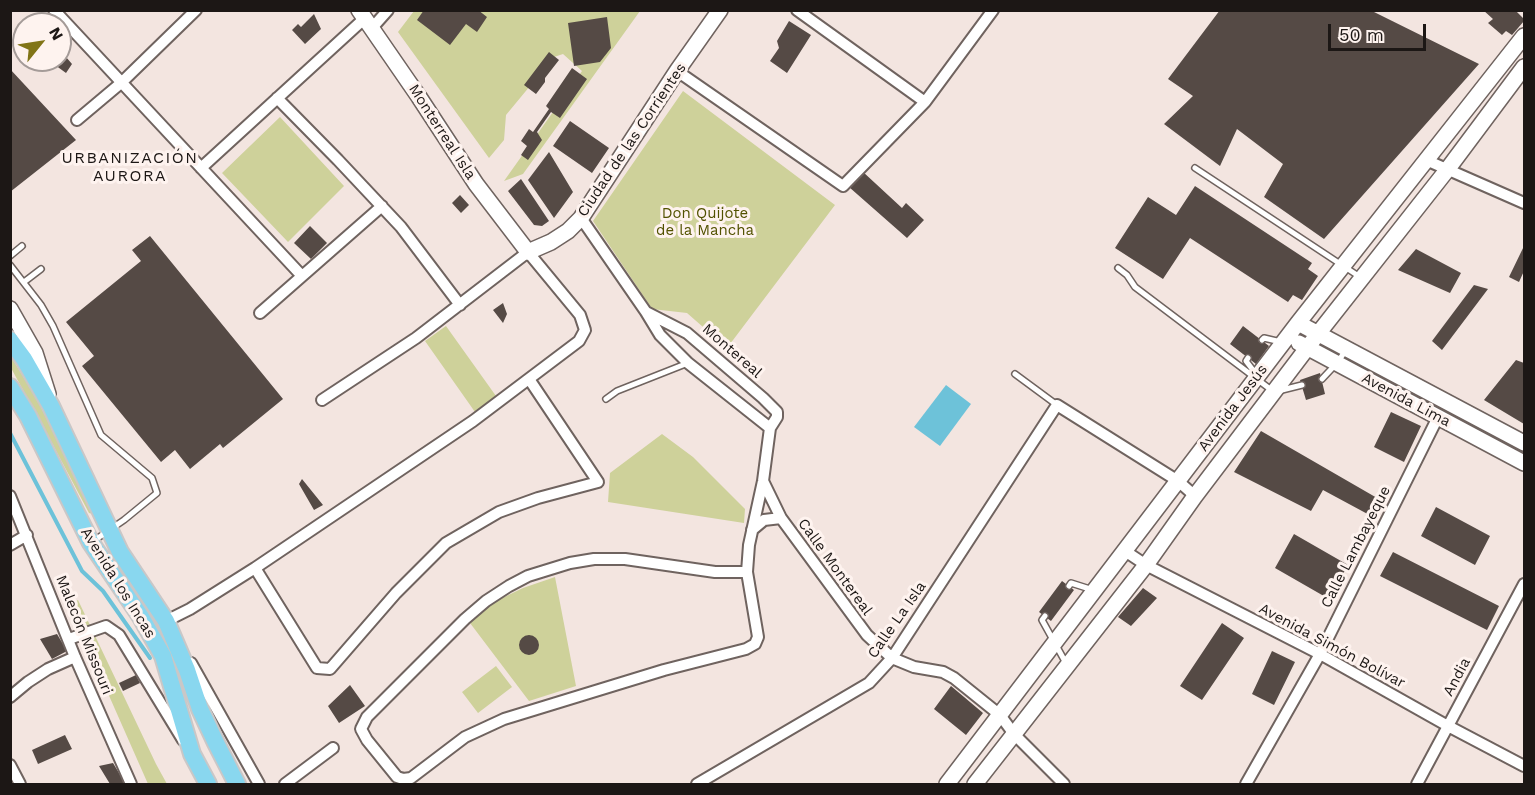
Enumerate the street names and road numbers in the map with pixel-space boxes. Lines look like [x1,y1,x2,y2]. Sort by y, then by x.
street label: Ciudad de las Corrientes [574,60,690,220]
street label: Monterreal Isla [405,81,479,183]
street label: Montereal [698,320,766,382]
street label: Avenida Jesús [1194,361,1272,455]
street label: Avenida Lima [1359,369,1453,431]
street label: Calle Lambayeque [1317,483,1395,611]
street label: Calle Montereal [794,515,876,619]
street label: Avenida los Incas [77,524,159,642]
street label: Malecón Missouri [52,573,116,697]
street label: Calle La Isla [864,578,930,662]
street label: Avenida Simón Bolívar [1256,600,1408,692]
street label: Andia [1439,655,1475,699]

